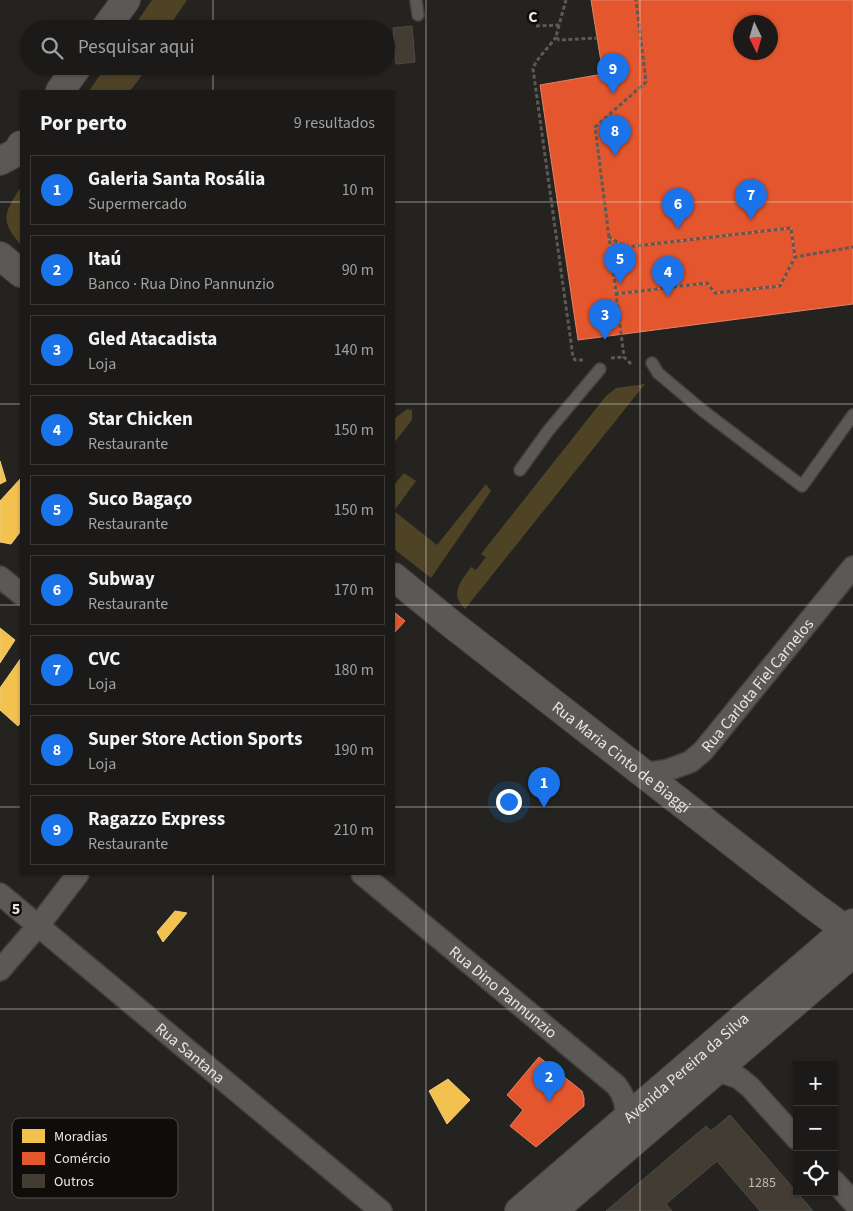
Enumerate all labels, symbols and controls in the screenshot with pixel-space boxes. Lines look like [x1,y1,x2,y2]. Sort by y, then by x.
text: C [528,6,538,28]
north arrow [733,15,778,60]
search box [20,20,395,75]
icon: search [38,34,66,62]
text: Pesquisar aqui [78,34,194,61]
pin: 9 [597,53,629,94]
text: Por perto [40,108,127,138]
text: 9 resultados [294,112,375,134]
pin: 8 [599,115,631,156]
text: Galeria Santa Rosália [88,166,265,193]
text: 1 [53,179,61,201]
text: 10 m [342,179,374,201]
pin: 7 [735,179,767,220]
pin: 6 [662,188,694,229]
text: Supermercado [88,193,187,215]
pin: 5 [604,243,636,284]
text: Itaú [88,246,121,273]
pin: 4 [652,256,684,297]
text: 2 [53,259,61,281]
text: 90 m [342,259,374,281]
text: Banco · Rua Dino Pannunzio [88,273,275,295]
pin: 3 [589,299,621,340]
text: Gled Atacadista [88,326,217,353]
text: 3 [53,339,61,361]
text: 140 m [334,339,374,361]
text: Loja [88,353,116,375]
text: Star Chicken [88,406,193,433]
text: 4 [53,419,61,441]
text: 150 m [334,419,374,441]
text: Restaurante [88,433,168,455]
text: Suco Bagaço [88,486,192,513]
text: 5 [53,499,61,521]
text: 150 m [334,499,374,521]
text: Restaurante [88,513,168,535]
text: Subway [88,566,155,593]
text: 6 [53,579,61,601]
text: 170 m [334,579,374,601]
text: Restaurante [88,593,168,615]
street label: Rua Carlota Fiel Carnelos [696,614,819,757]
text: CVC [88,646,120,673]
text: 7 [53,659,61,681]
text: 180 m [334,659,374,681]
text: Loja [88,673,116,695]
street label: Rua Maria Cinto de Biaggi [547,696,695,818]
text: Super Store Action Sports [88,726,302,753]
text: 8 [53,739,61,761]
text: 190 m [334,739,374,761]
text: Loja [88,753,116,775]
pin: 1 [528,767,560,808]
your location [496,789,522,815]
text: Ragazzo Express [88,806,225,833]
text: 9 [53,819,61,841]
text: 210 m [334,819,374,841]
text: Restaurante [88,833,168,855]
text: 5 [12,898,20,920]
street label: Rua Dino Pannunzio [444,941,562,1044]
street label: Avenida Pereira da Silva [619,1008,754,1128]
street label: Rua Santana [150,1018,230,1089]
pin: 2 [533,1061,565,1102]
map controls [793,1061,838,1196]
button: + [793,1061,838,1106]
button: − [793,1106,838,1151]
legend [12,1118,178,1198]
text: Moradias [54,1127,108,1147]
text: Comércio [54,1149,110,1169]
button: locate [793,1151,838,1196]
text: Outros [54,1172,94,1192]
house number: 1285 [748,1173,776,1193]

